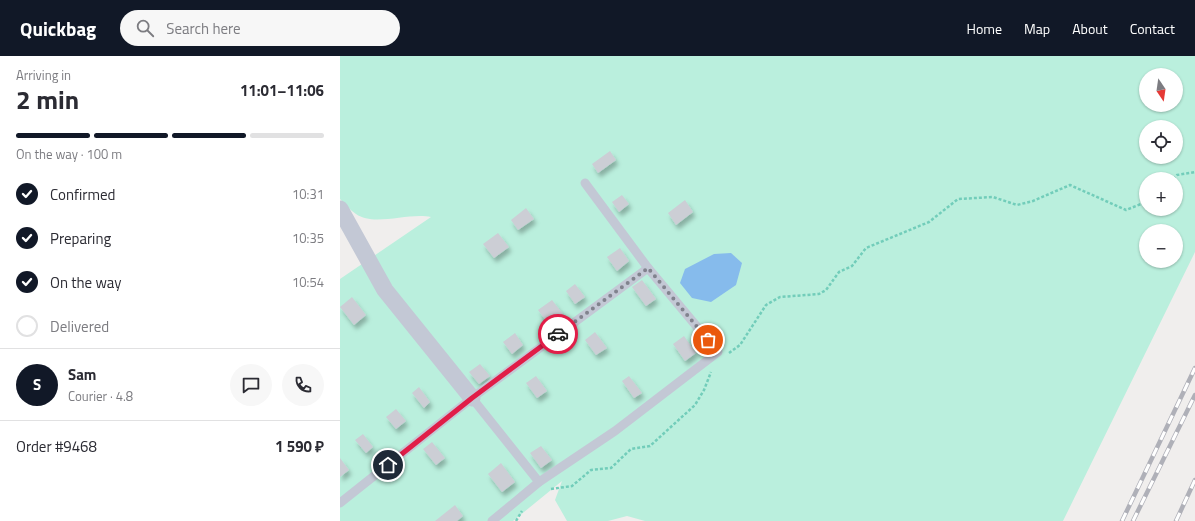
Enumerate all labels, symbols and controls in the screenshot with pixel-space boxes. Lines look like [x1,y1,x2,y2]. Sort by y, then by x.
search box [120,10,400,46]
text: Quickbag [20,14,96,43]
icon: search [134,17,156,39]
text: Search here [166,17,241,40]
text: Home [967,18,1002,39]
text: Map [1024,18,1050,39]
text: About [1072,18,1108,39]
text: Contact [1130,18,1175,39]
text: Arriving in [16,65,71,85]
north arrow [1139,68,1183,112]
map controls [1139,68,1183,268]
text: 11:01–11:06 [240,79,324,102]
text: 2 min [16,80,79,119]
button: locate [1139,120,1183,164]
text: On the way · 100 m [16,144,122,164]
button: + [1139,172,1183,216]
icon: check [16,183,38,205]
text: Confirmed [50,183,115,206]
text: 10:31 [292,184,324,204]
button: − [1139,224,1183,268]
icon: check [16,227,38,249]
text: Preparing [50,227,111,250]
text: 10:35 [292,228,324,248]
icon: check [16,271,38,293]
text: On the way [50,271,122,294]
text: 10:54 [292,272,324,292]
courier [538,314,578,354]
text: Delivered [50,315,109,338]
icon: car [547,323,569,345]
pin [691,323,725,357]
icon: bag [697,329,719,351]
text: Sam [68,363,96,386]
button: chat [230,364,272,406]
button: phone [282,364,324,406]
text: S [33,373,41,396]
text: Courier · 4.8 [68,386,133,406]
text: Order #9468 [16,435,97,458]
text: 1 590 ₽ [275,435,324,458]
pin [371,448,405,482]
icon: home [377,454,399,476]

